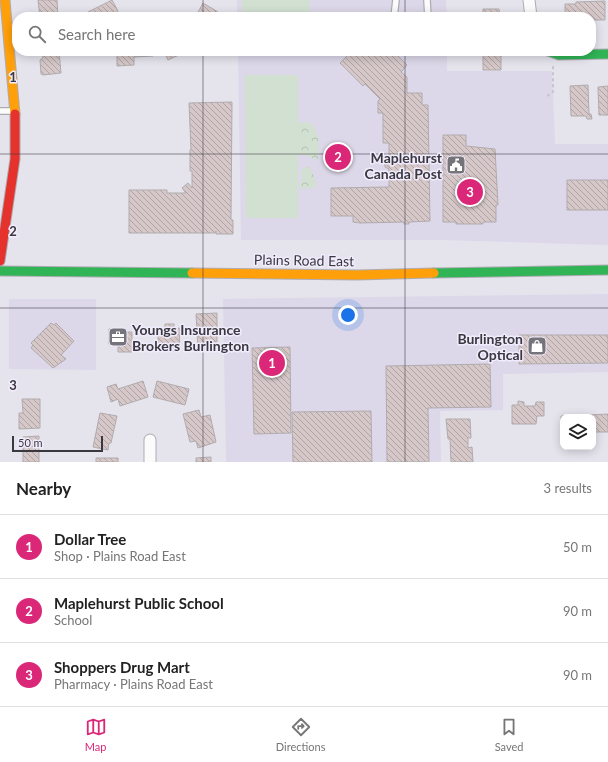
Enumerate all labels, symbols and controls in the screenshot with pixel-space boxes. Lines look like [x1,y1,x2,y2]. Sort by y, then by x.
search box [12,12,596,56]
icon: search [26,23,48,45]
text: Search here [58,25,135,43]
text: 1 [9,69,17,85]
pin: 2 [325,142,351,172]
place label: Maplehurst Canada Post [364,149,443,182]
public building icon: Maplehurst Canada Post [445,154,467,176]
pin: 3 [457,177,483,207]
text: 2 [9,223,17,239]
street label: Plains Road East [254,251,354,269]
your location [338,305,358,325]
place label: Youngs Insurance Brokers Burlington [131,321,249,354]
office icon: Youngs Insurance Brokers Burlington [107,326,129,348]
place label: Burlington Optical [457,330,523,363]
shop icon: Burlington Optical [526,335,548,357]
pin: 1 [259,348,285,378]
text: 3 [9,377,17,393]
map controls [560,414,596,450]
button: layers [560,414,596,450]
scale bar [12,434,103,453]
text: 50 m [18,436,43,449]
text: Nearby [16,478,71,499]
text: 3 results [544,480,592,496]
text: Dollar Tree [54,530,126,548]
text: 1 [25,539,33,555]
text: 50 m [563,539,592,555]
text: Shop · Plains Road East [54,548,186,564]
text: Maplehurst Public School [54,594,224,612]
text: 2 [25,603,33,619]
text: 90 m [563,603,592,619]
text: School [54,612,92,628]
text: Shoppers Drug Mart [54,658,190,676]
text: 3 [25,667,33,683]
text: 90 m [563,667,592,683]
text: Pharmacy · Plains Road East [54,676,213,692]
tab: Map [85,716,107,753]
tab: Directions [276,716,325,753]
tab: Saved [495,716,523,753]

